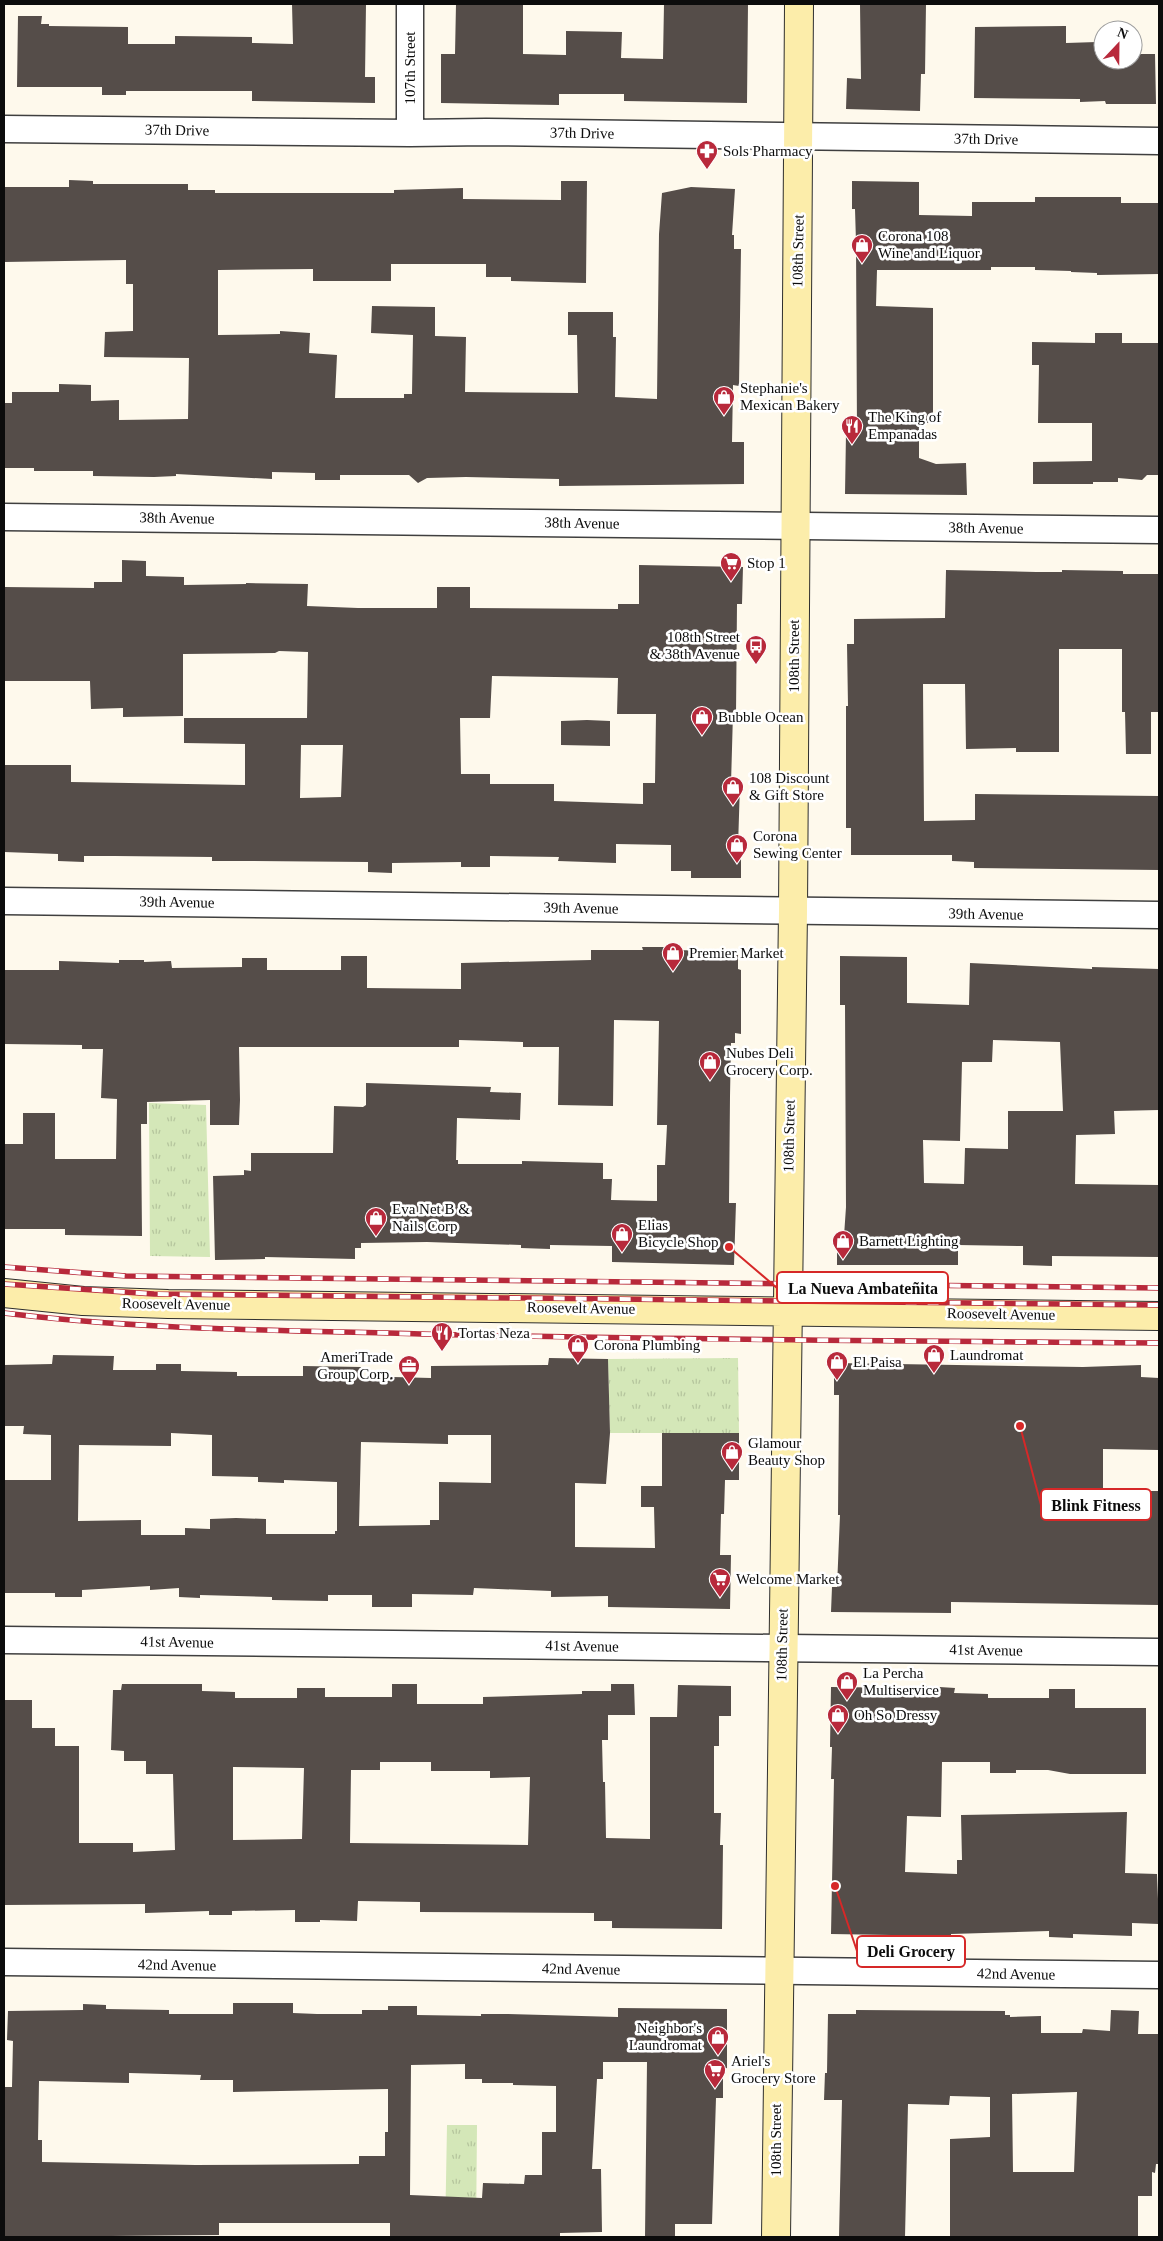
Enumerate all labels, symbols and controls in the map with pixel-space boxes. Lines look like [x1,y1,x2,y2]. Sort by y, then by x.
north arrow [1093,20,1143,70]
text: N [1115,25,1130,42]
street label: 107th Street [402,31,418,104]
street label: 37th Drive [145,121,210,139]
street label: 37th Drive [550,124,615,142]
street label: 37th Drive [954,130,1019,148]
pharmacy icon: Sols Pharmacy [695,139,719,170]
place label: Sols Pharmacy [723,143,813,159]
street label: 108th Street [789,214,807,288]
place label: Corona 108 Wine and Liquor [878,228,980,261]
shop icon: Corona 108 Wine and Liquor [850,233,874,264]
place label: Stephanie's Mexican Bakery [740,380,840,413]
shop icon: Stephanie's Mexican Bakery [712,385,736,416]
place label: The King of Empanadas [868,409,941,442]
restaurant icon: The King of Empanadas [840,414,864,445]
street label: 38th Avenue [139,509,215,527]
street label: 38th Avenue [544,514,620,532]
street label: 38th Avenue [948,519,1024,537]
supermarket icon: Stop 1 [719,551,743,582]
place label: Stop 1 [747,555,786,571]
street label: 108th Street [786,619,802,692]
place label: 108th Street & 38th Avenue [649,629,741,662]
bus stop icon: 108th Street & 38th Avenue [744,634,768,665]
shop icon: Bubble Ocean [690,705,714,736]
place label: Bubble Ocean [718,709,804,725]
place label: 108 Discount & Gift Store [749,770,830,803]
shop icon: 108 Discount & Gift Store [721,775,745,806]
place label: Corona Sewing Center [753,828,842,861]
shop icon: Corona Sewing Center [725,833,749,864]
street label: 39th Avenue [139,893,215,911]
street label: 39th Avenue [543,899,619,917]
street label: 39th Avenue [948,905,1024,923]
shop icon: Premier Market [661,941,685,972]
place label: Premier Market [689,945,784,961]
place label: Nubes Deli Grocery Corp. [726,1045,813,1078]
shop icon: Nubes Deli Grocery Corp. [698,1050,722,1081]
street label: 108th Street [780,1099,798,1173]
place label: Eva Net B & Nails Corp [392,1201,470,1234]
shop icon: Eva Net B & Nails Corp [364,1206,388,1237]
place label: Elias Bicycle Shop [638,1217,718,1250]
shop icon: Elias Bicycle Shop [610,1222,634,1253]
shop icon: Barnett Lighting [831,1229,855,1260]
place label: Barnett Lighting [859,1233,959,1249]
callout: La Nueva Ambateñita [777,1272,948,1303]
text: La Nueva Ambateñita [788,1280,938,1297]
street label: Roosevelt Avenue [122,1295,231,1313]
street label: Roosevelt Avenue [527,1299,636,1317]
street label: Roosevelt Avenue [947,1305,1056,1323]
restaurant icon: Tortas Neza [430,1321,454,1352]
place label: Tortas Neza [458,1325,530,1341]
shop icon: Corona Plumbing [566,1333,590,1364]
place label: Corona Plumbing [594,1337,701,1353]
shop icon: Laundromat [922,1343,946,1374]
place label: Laundromat [950,1347,1024,1363]
place label: AmeriTrade Group Corp. [317,1349,393,1382]
shop icon: El Paisa [825,1350,849,1381]
office icon: AmeriTrade Group Corp. [397,1354,421,1385]
place label: El Paisa [853,1354,902,1370]
place label: Glamour Beauty Shop [748,1435,825,1468]
shop icon: Glamour Beauty Shop [720,1440,744,1471]
callout: Blink Fitness [1041,1489,1151,1520]
text: Blink Fitness [1051,1497,1141,1514]
supermarket icon: Welcome Market [708,1567,732,1598]
place label: Welcome Market [736,1571,840,1587]
street label: 108th Street [773,1608,791,1682]
street label: 41st Avenue [140,1633,214,1651]
street label: 41st Avenue [545,1637,619,1655]
street label: 41st Avenue [949,1641,1023,1659]
place label: La Percha Multiservice [863,1665,939,1698]
shop icon: La Percha Multiservice [835,1670,859,1701]
shop icon: Oh So Dressy [826,1703,850,1734]
place label: Oh So Dressy [854,1707,938,1723]
callout: Deli Grocery [857,1936,965,1967]
text: Deli Grocery [867,1943,955,1961]
street label: 42nd Avenue [138,1956,217,1974]
street label: 42nd Avenue [542,1960,621,1978]
street label: 42nd Avenue [977,1965,1056,1983]
place label: Neighbor's Laundromat [629,2020,703,2053]
shop icon: Neighbor's Laundromat [706,2025,730,2056]
place label: Ariel's Grocery Store [731,2053,816,2086]
supermarket icon: Ariel's Grocery Store [703,2058,727,2089]
street label: 108th Street [768,2103,784,2176]

